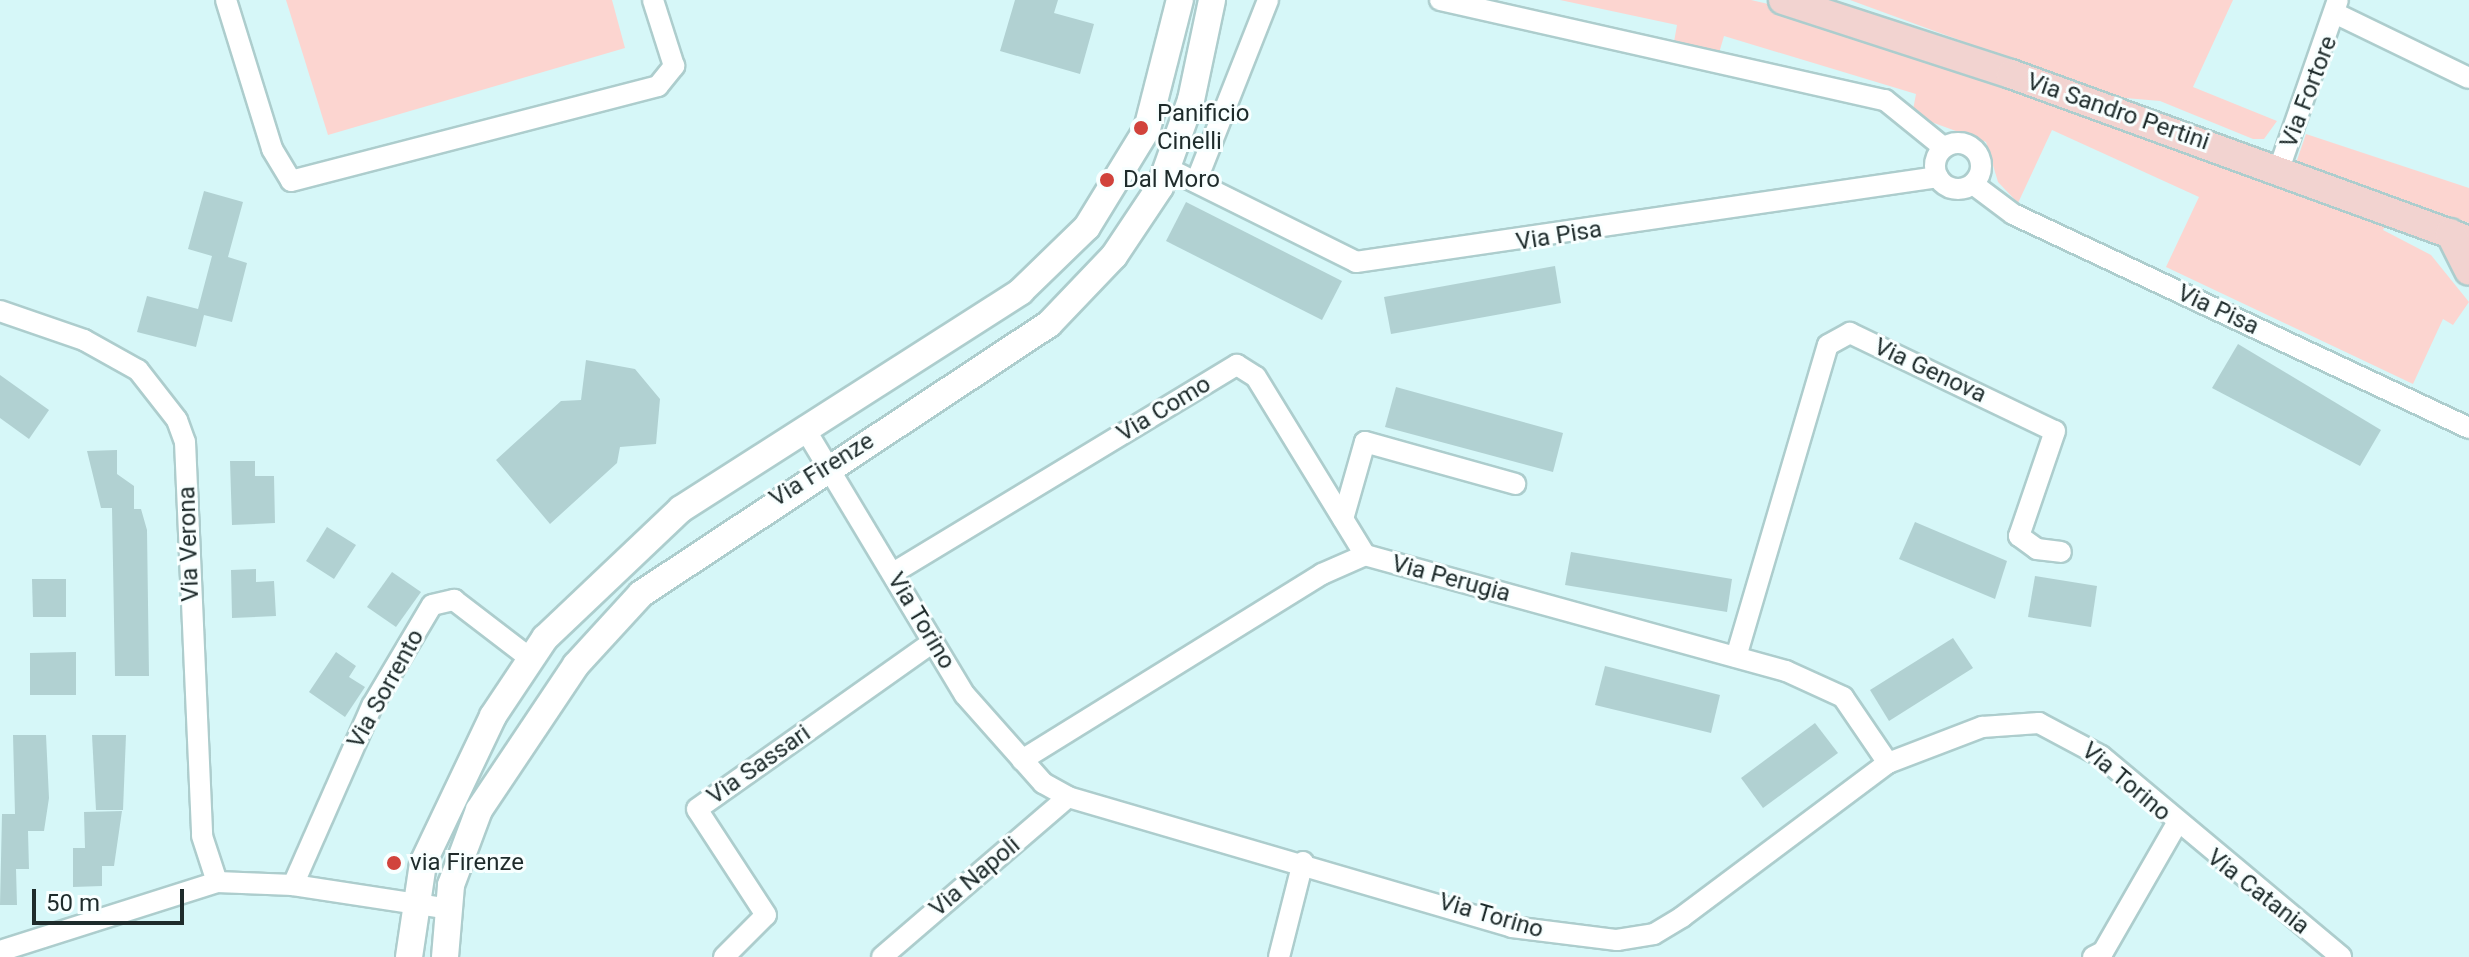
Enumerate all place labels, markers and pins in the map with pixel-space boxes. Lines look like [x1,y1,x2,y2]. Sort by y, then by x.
place label: Panificio Cinelli [1157,100,1250,156]
marker: Panificio Cinelli [1132,119,1150,137]
place label: Dal Moro [1123,166,1220,194]
marker: Dal Moro [1098,171,1116,189]
place label: via Firenze [410,849,524,877]
marker: via Firenze [385,854,403,872]

